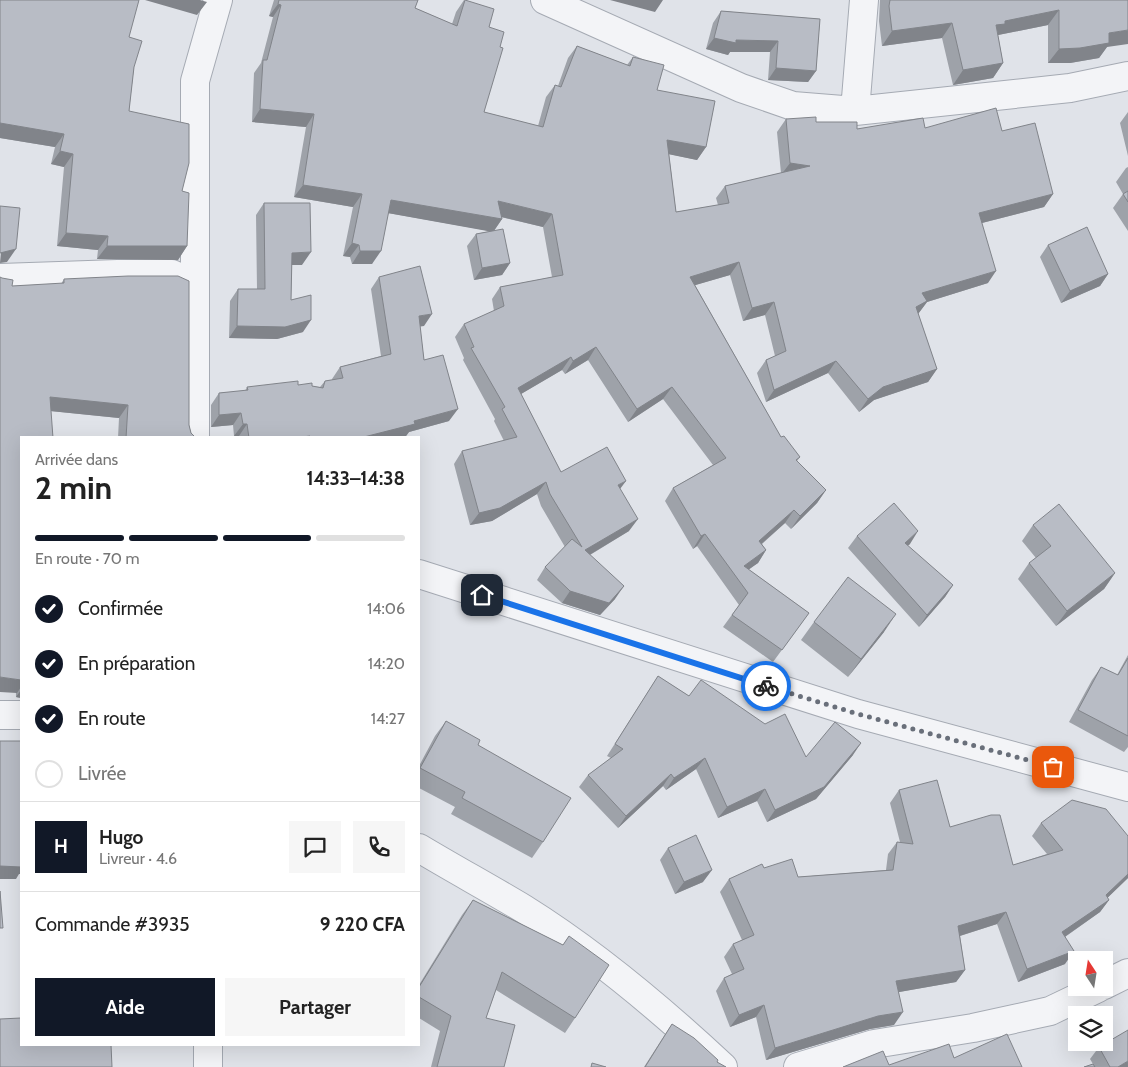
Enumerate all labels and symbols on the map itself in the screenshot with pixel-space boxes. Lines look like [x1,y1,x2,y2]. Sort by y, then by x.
pin [461,574,503,616]
courier [741,661,791,711]
pin [1032,746,1074,788]
north arrow [1068,951,1112,996]

